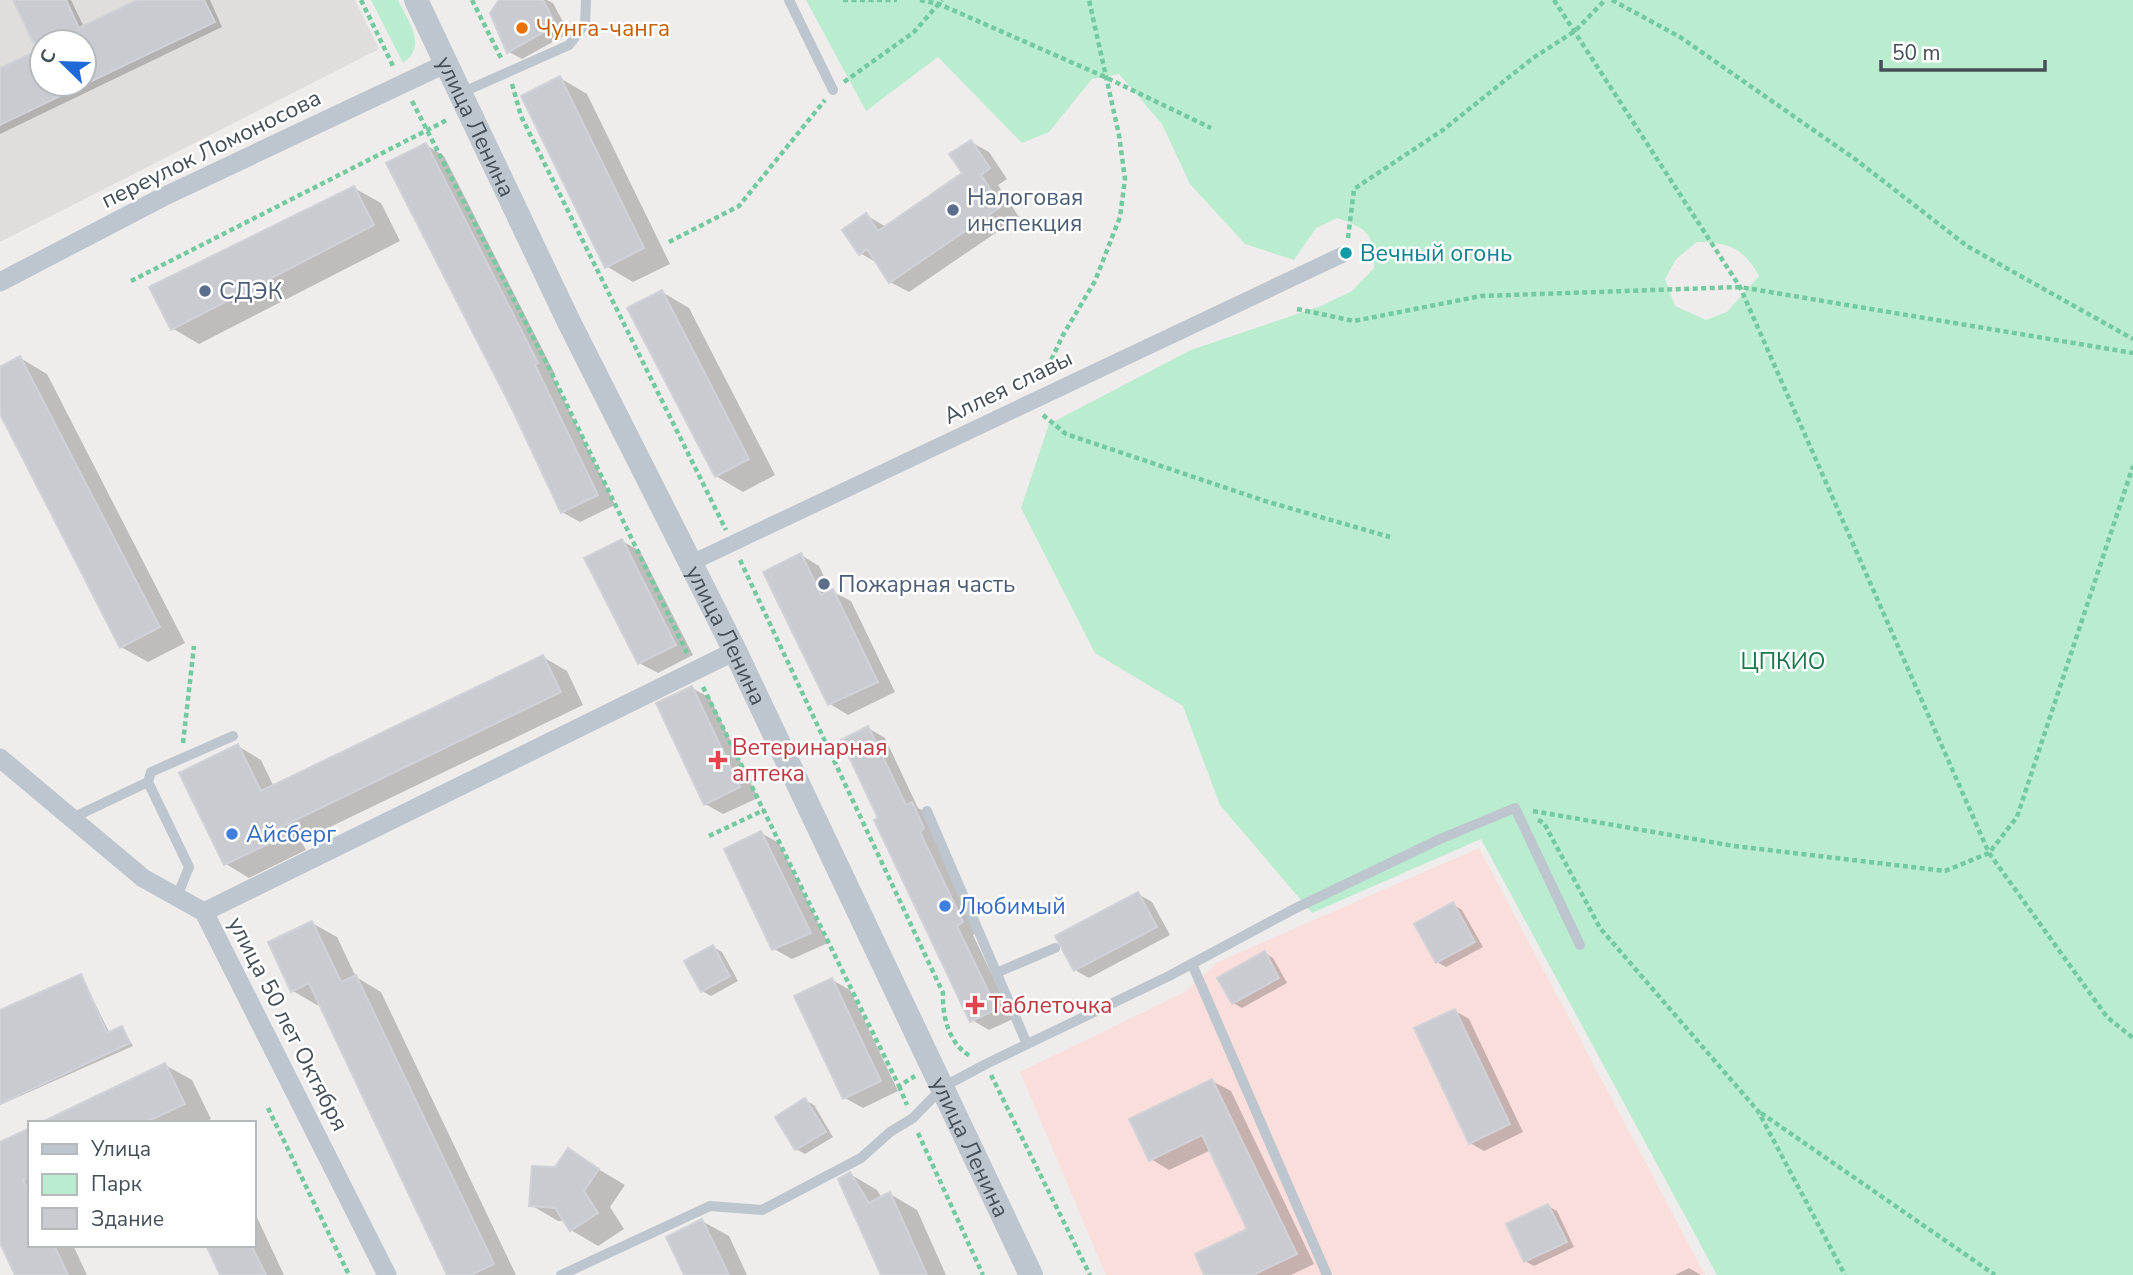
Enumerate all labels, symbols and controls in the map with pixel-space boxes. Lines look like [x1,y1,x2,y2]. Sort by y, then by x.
place label: Чунга-чанга [536,13,670,44]
marker: Чунга-чанга [514,20,530,36]
north arrow [28,28,98,98]
scale bar [1881,28,2046,72]
text: 50 m [1892,39,1941,67]
text: С [34,46,63,68]
street label: улица Ленина [429,51,523,202]
street label: переулок Ломоносова [96,82,326,216]
place label: Налоговая инспекция [967,182,1084,239]
marker: Налоговая инспекция [945,202,961,218]
place label: Вечный огонь [1360,238,1512,269]
marker: Вечный огонь [1338,245,1354,261]
place label: СДЭК [219,276,283,307]
marker: СДЭК [197,283,213,299]
street label: Аллея славы [938,342,1078,432]
street label: улица Ленина [679,560,774,710]
place label: Пожарная часть [838,569,1015,600]
marker: Пожарная часть [816,576,832,592]
park label: ЦПКИО [1741,646,1826,677]
place label: Ветеринарная аптека [732,732,888,789]
marker: Ветеринарная аптека [710,752,726,768]
place label: Айсберг [246,819,336,850]
marker: Айсберг [224,826,240,842]
place label: Любимый [959,891,1066,922]
marker: Любимый [937,898,953,914]
street label: улица 50 лет Октября [220,911,356,1137]
place label: Таблеточка [989,990,1112,1021]
marker: Таблеточка [967,997,983,1013]
street label: улица Ленина [924,1071,1017,1223]
legend [28,1121,256,1247]
text: Улица [90,1135,151,1163]
text: Парк [91,1170,143,1198]
text: Здание [91,1205,164,1233]

